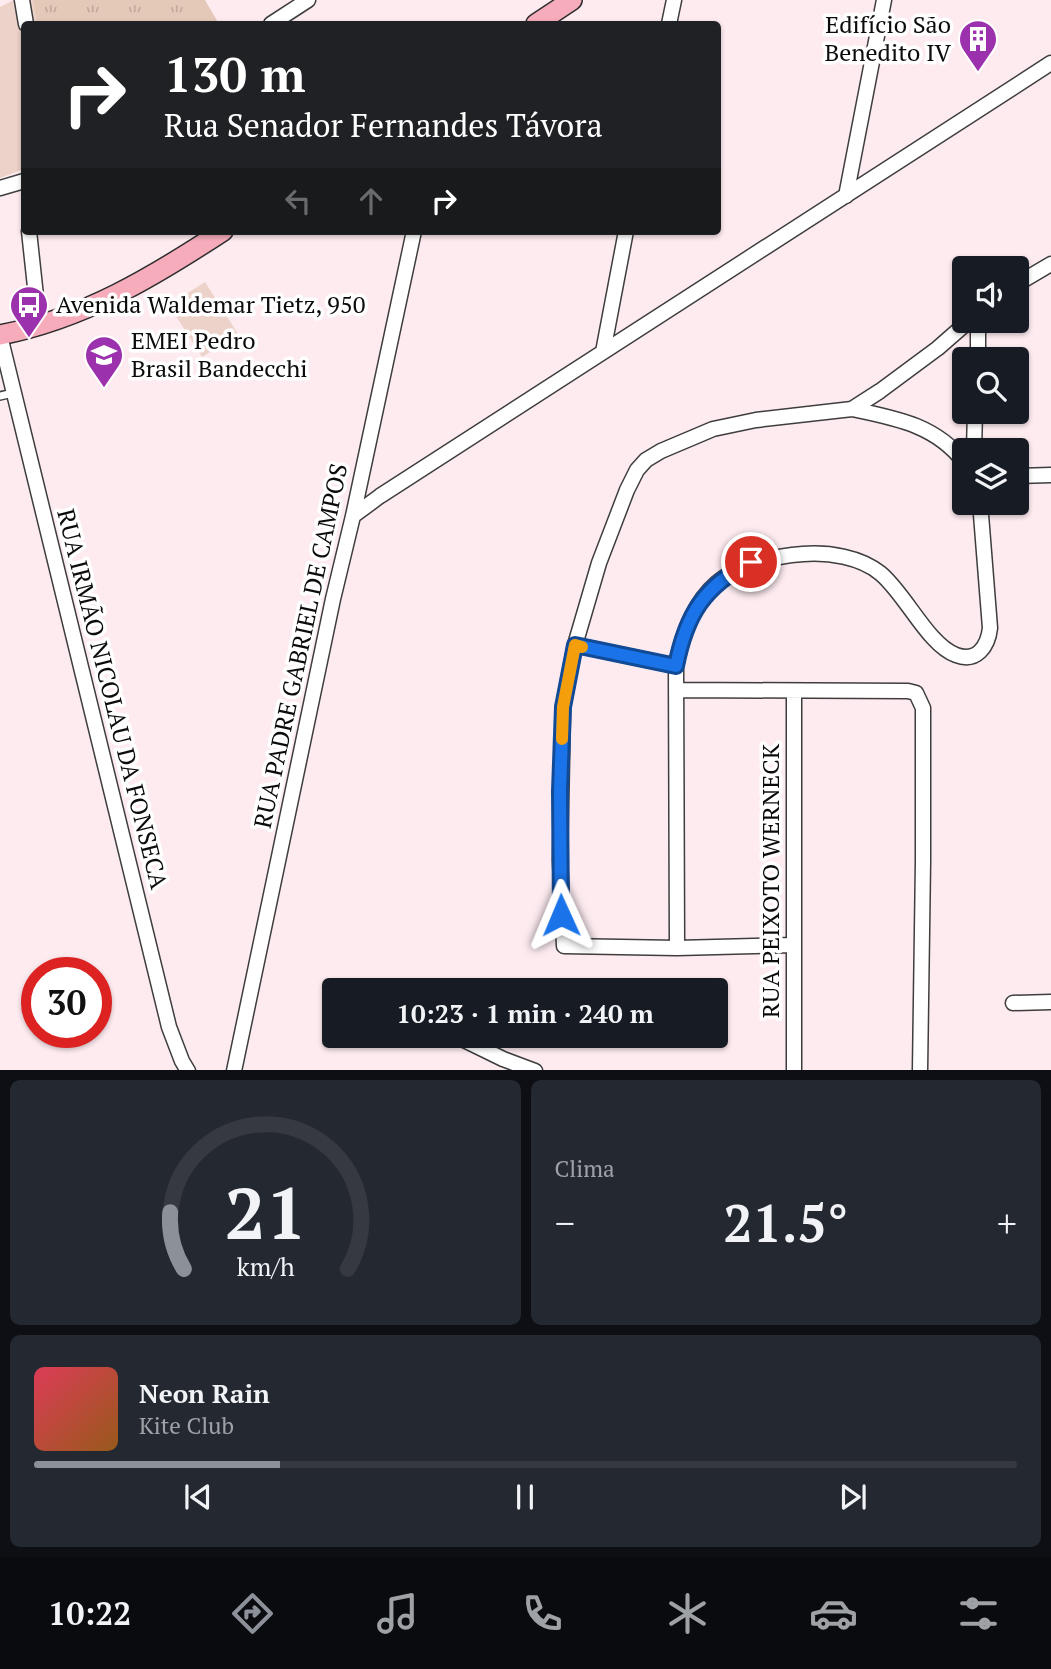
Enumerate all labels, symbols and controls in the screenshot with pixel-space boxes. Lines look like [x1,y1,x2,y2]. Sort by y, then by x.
place label: Edifício São Benedito IV [824,8,952,68]
building icon: Edifício São Benedito IV [957,18,999,73]
text: 130 m [164,41,306,106]
icon: right [49,49,140,140]
text: Rua Senador Fernandes Távora [164,104,603,146]
icon: left [279,182,317,220]
icon: ahead [352,182,390,220]
icon: right [425,182,463,220]
map controls [952,256,1029,515]
button: sound [952,256,1029,333]
bus stop icon: Avenida Waldemar Tietz, 950 [8,284,50,339]
place label: Avenida Waldemar Tietz, 950 [56,288,365,320]
place label: EMEI Pedro Brasil Bandecchi [131,324,308,384]
school or university icon: EMEI Pedro Brasil Bandecchi [83,334,125,389]
button: search [952,347,1029,424]
button: layers [952,438,1029,515]
street label: RUA PADRE GABRIEL DE CAMPOS [246,461,354,831]
street label: RUA IRMÃO NICOLAU DA FONSECA [50,505,176,893]
pin [721,532,781,592]
icon: arrive [732,543,770,581]
street label: RUA PEIXOTO WERNECK [754,743,786,1018]
position arrow [524,878,598,952]
speed limit sign: 30 [21,957,112,1048]
text: 10:23 · 1 min · 240 m [396,996,654,1030]
text: Clima [555,1153,615,1184]
text: 21 [224,1163,306,1260]
text: 21.5° [723,1188,848,1257]
text: − [555,1198,575,1248]
text: + [997,1198,1017,1248]
text: km/h [236,1249,294,1282]
text: Neon Rain [139,1376,270,1410]
text: Kite Club [139,1410,234,1441]
icon: previous [179,1478,217,1516]
icon: pause [506,1478,544,1516]
icon: next [834,1478,872,1516]
icon: directions [228,1589,277,1638]
icon: music [373,1589,422,1638]
icon: phone [518,1589,567,1638]
icon: climate [663,1589,712,1638]
icon: car [809,1589,858,1638]
icon: filters [954,1589,1003,1638]
text: 10:22 [48,1592,131,1634]

